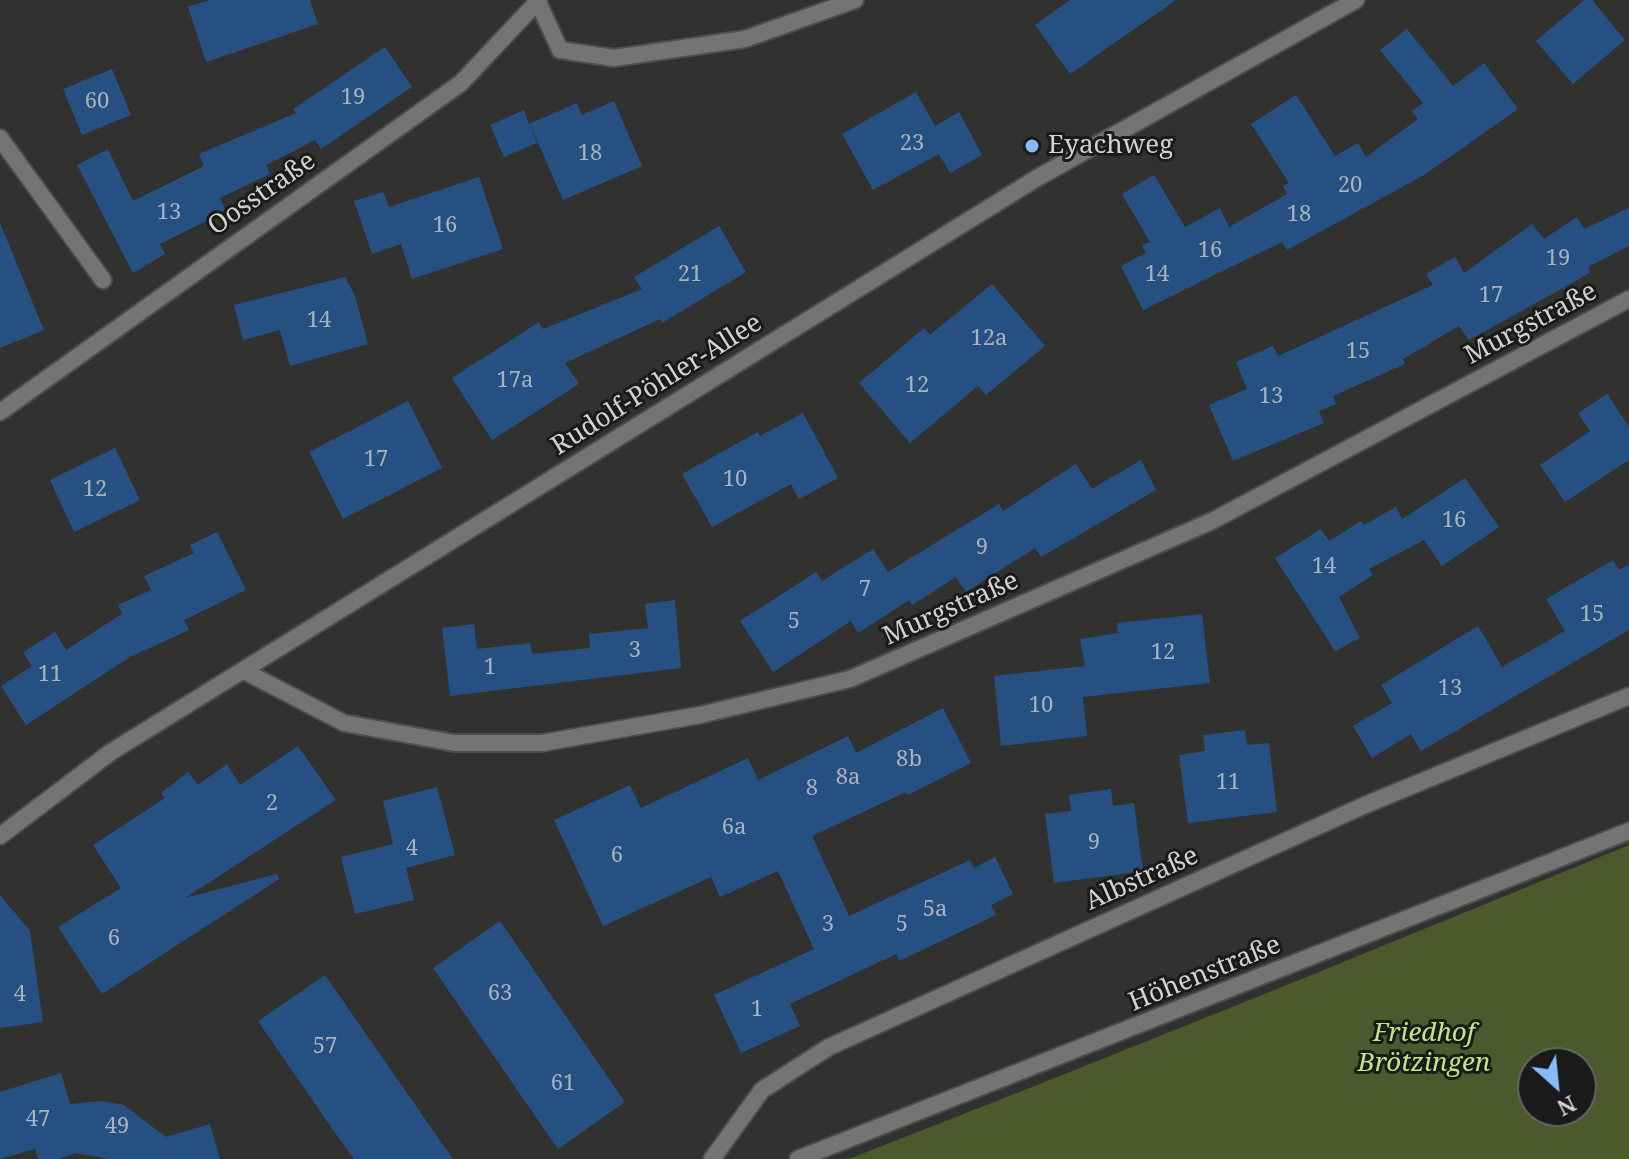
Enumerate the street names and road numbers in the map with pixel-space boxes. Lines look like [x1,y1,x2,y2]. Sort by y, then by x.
street label: Oosstraße [202,146,322,242]
street label: Murgstraße [1460,276,1602,372]
street label: Rudolf-Pöhler-Allee [546,308,768,462]
street label: Murgstraße [878,565,1024,653]
street label: Albstraße [1081,840,1203,918]
street label: Höhenstraße [1125,929,1285,1019]

